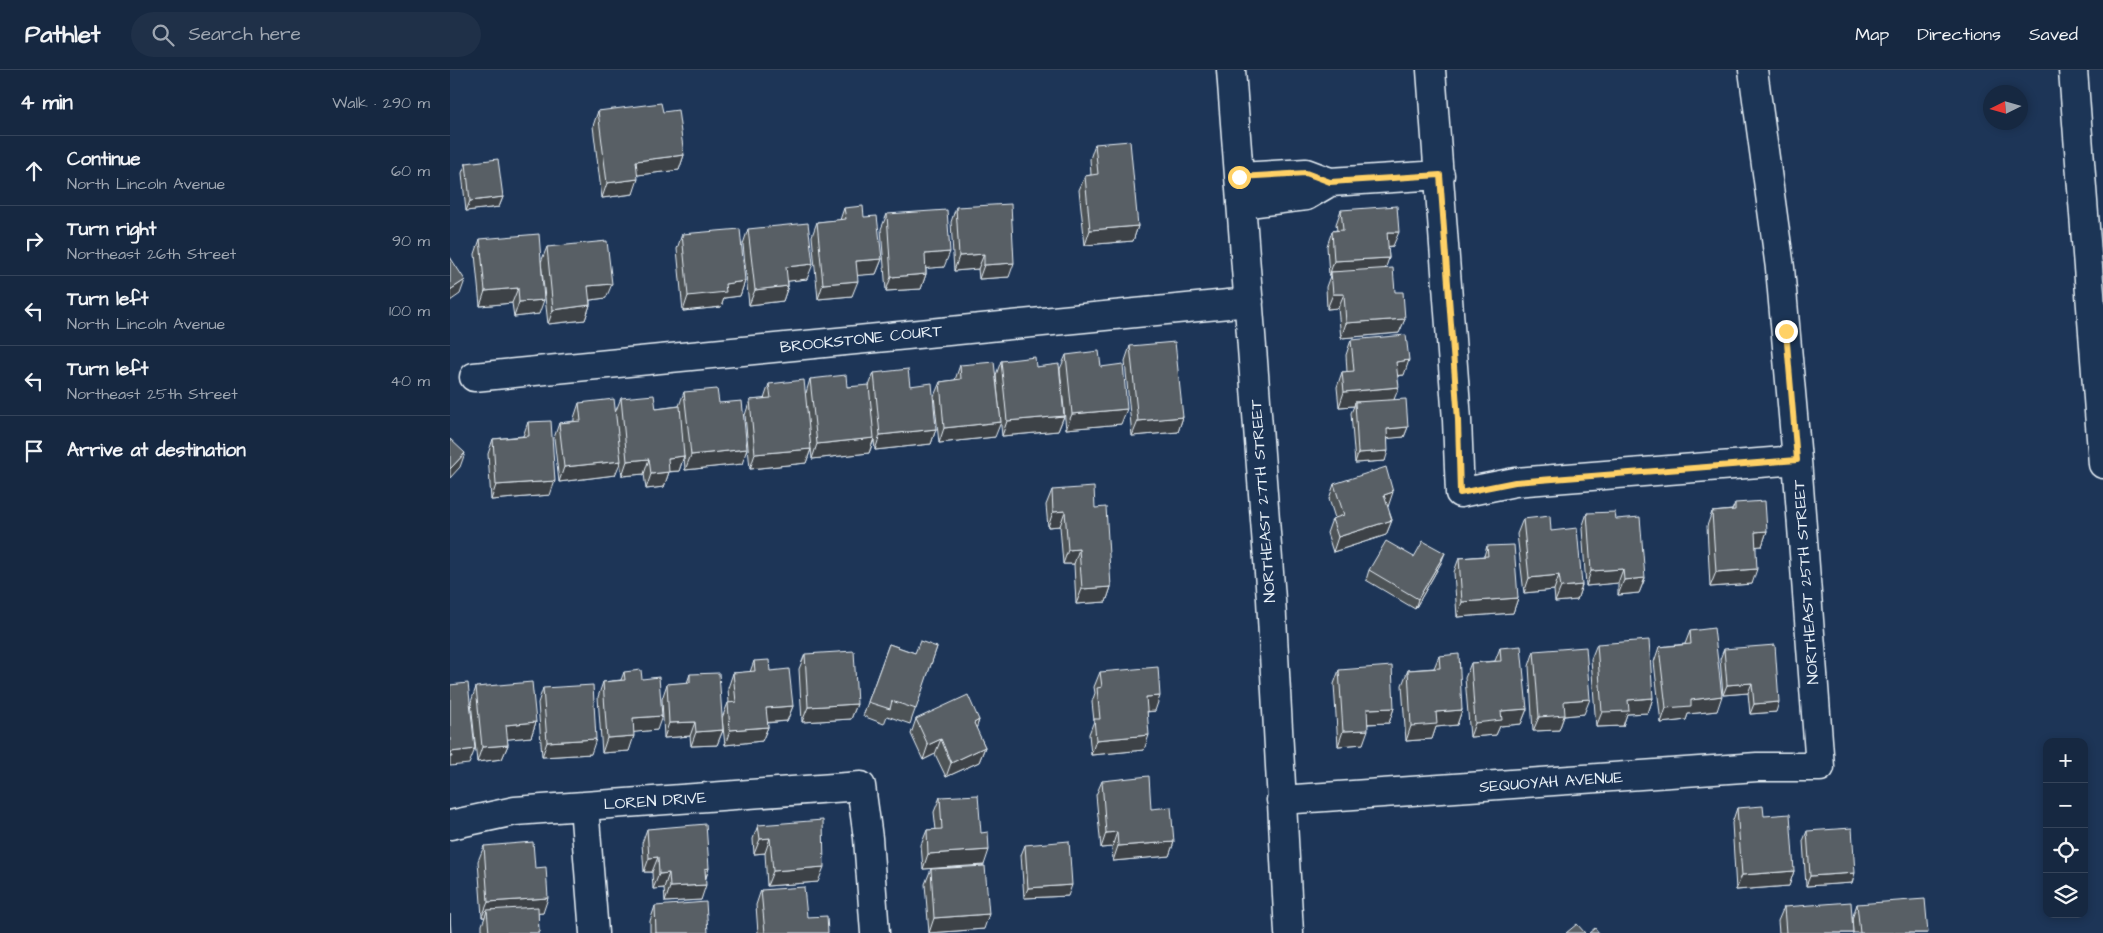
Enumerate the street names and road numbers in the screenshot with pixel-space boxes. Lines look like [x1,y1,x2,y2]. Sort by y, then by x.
street label: BROOKSTONE COURT [779,320,943,358]
street label: NORTHEAST 27TH STREET [1245,399,1281,603]
street label: NORTHEAST 25TH STREET [1788,479,1824,685]
street label: SEQUOYAH AVENUE [1478,766,1624,798]
street label: LOREN DRIVE [603,786,708,816]

